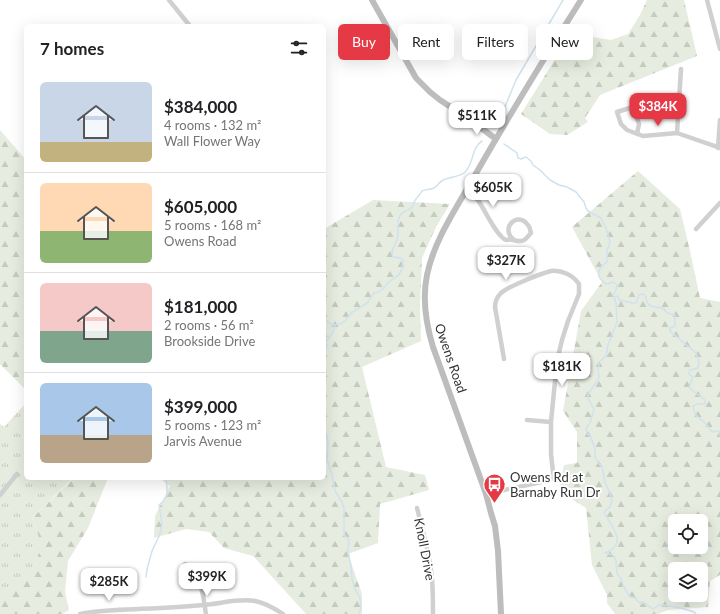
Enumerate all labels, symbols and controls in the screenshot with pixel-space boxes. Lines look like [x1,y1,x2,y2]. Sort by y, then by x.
chip: Buy [338,24,390,60]
chip: Rent [398,24,454,60]
chip: Filters [462,24,528,60]
chip: New [536,24,593,60]
icon: filters [288,37,310,59]
text: 7 homes [40,38,104,59]
pin: $384K [630,93,686,127]
text: $384,000 [164,96,237,117]
icon: home [72,98,120,146]
text: $384K [638,98,678,114]
pin: $511K [449,102,505,136]
text: $511K [457,107,497,123]
text: 4 rooms · 132 m² [164,117,261,133]
text: Wall Flower Way [164,133,261,149]
pin: $605K [465,174,521,208]
text: $605K [473,179,513,195]
text: $605,000 [164,196,237,217]
icon: home [72,199,120,247]
text: 5 rooms · 168 m² [164,217,261,233]
text: Owens Road [164,233,236,249]
pin: $327K [478,247,534,281]
text: $327K [486,252,526,268]
text: $181,000 [164,296,237,317]
icon: home [72,299,120,347]
text: 2 rooms · 56 m² [164,317,254,333]
street label: Owens Road [432,321,470,395]
text: Brookside Drive [164,333,255,349]
pin: $181K [534,353,590,387]
text: $181K [542,358,582,374]
text: $399,000 [164,396,237,417]
icon: home [72,399,120,447]
text: 5 rooms · 123 m² [164,417,261,433]
text: Jarvis Avenue [164,433,242,449]
place label: Owens Rd at Barnaby Run Dr [510,469,600,500]
bus stop icon: Owens Rd at Barnaby Run Dr [482,471,508,504]
map controls [668,514,708,602]
button: locate [668,514,708,554]
street label: Knoll Drive [411,516,439,582]
button: layers [668,562,708,602]
pin: $399K [179,563,235,597]
pin: $285K [81,568,137,602]
text: $399K [187,568,227,584]
text: $285K [89,573,129,589]

